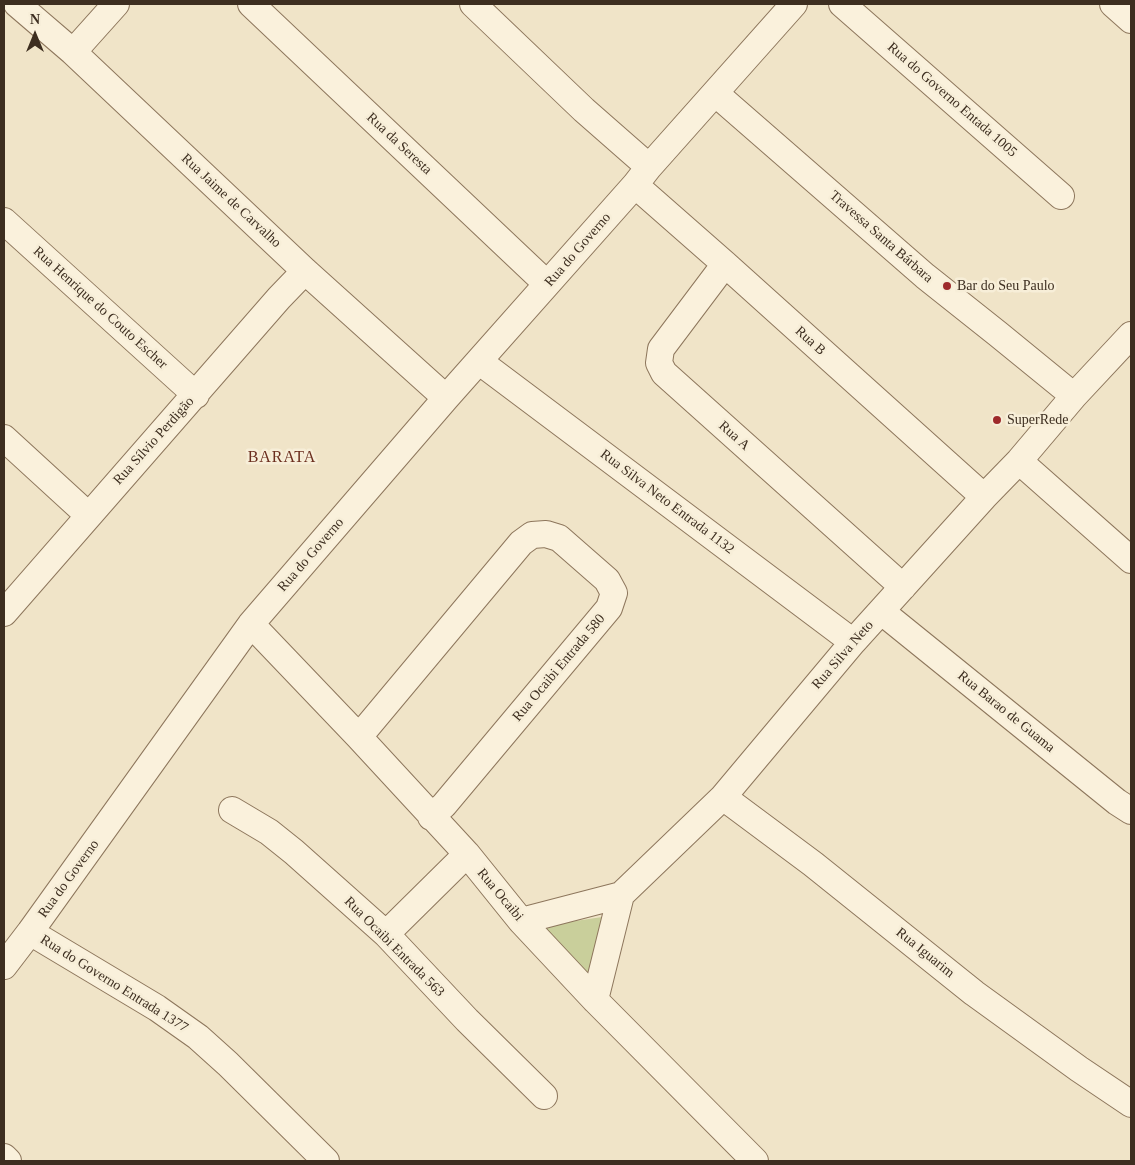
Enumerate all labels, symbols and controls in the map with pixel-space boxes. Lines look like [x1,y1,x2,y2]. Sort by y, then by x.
north arrow [10,10,60,60]
text: N [30,12,40,27]
street label: Rua do Governo Entada 1005 [884,39,1020,161]
street label: Rua da Seresta [363,109,435,179]
street label: Rua Jaime de Carvalho [178,150,284,252]
street label: Travessa Santa Bárbara [826,187,936,287]
street label: Rua do Governo [541,210,615,290]
street label: Rua Henrique do Couto Escher [29,243,171,373]
place label: Bar do Seu Paulo [957,278,1055,294]
marker: Bar do Seu Paulo [941,280,953,292]
street label: Rua B [791,323,829,359]
street label: Rua Sílvio Perdigão [110,393,198,489]
place label: SuperRede [1007,412,1068,428]
marker: SuperRede [991,414,1003,426]
street label: Rua A [715,418,753,454]
street label: Rua Silva Neto Entrada 1132 [597,446,737,558]
district label: BARATA [247,448,317,468]
street label: Rua do Governo [274,515,348,595]
street label: Rua Ocaibi Entrada 580 [509,611,609,725]
street label: Rua Silva Neto [809,617,877,693]
street label: Rua Barao de Guama [954,668,1058,756]
street label: Rua do Governo [35,837,103,921]
street label: Rua Ocaibi [473,865,527,925]
street label: Rua Ocaibi Entrada 563 [340,893,448,1001]
street label: Rua Iguarim [892,924,958,982]
street label: Rua do Governo Entrada 1377 [37,932,191,1036]

